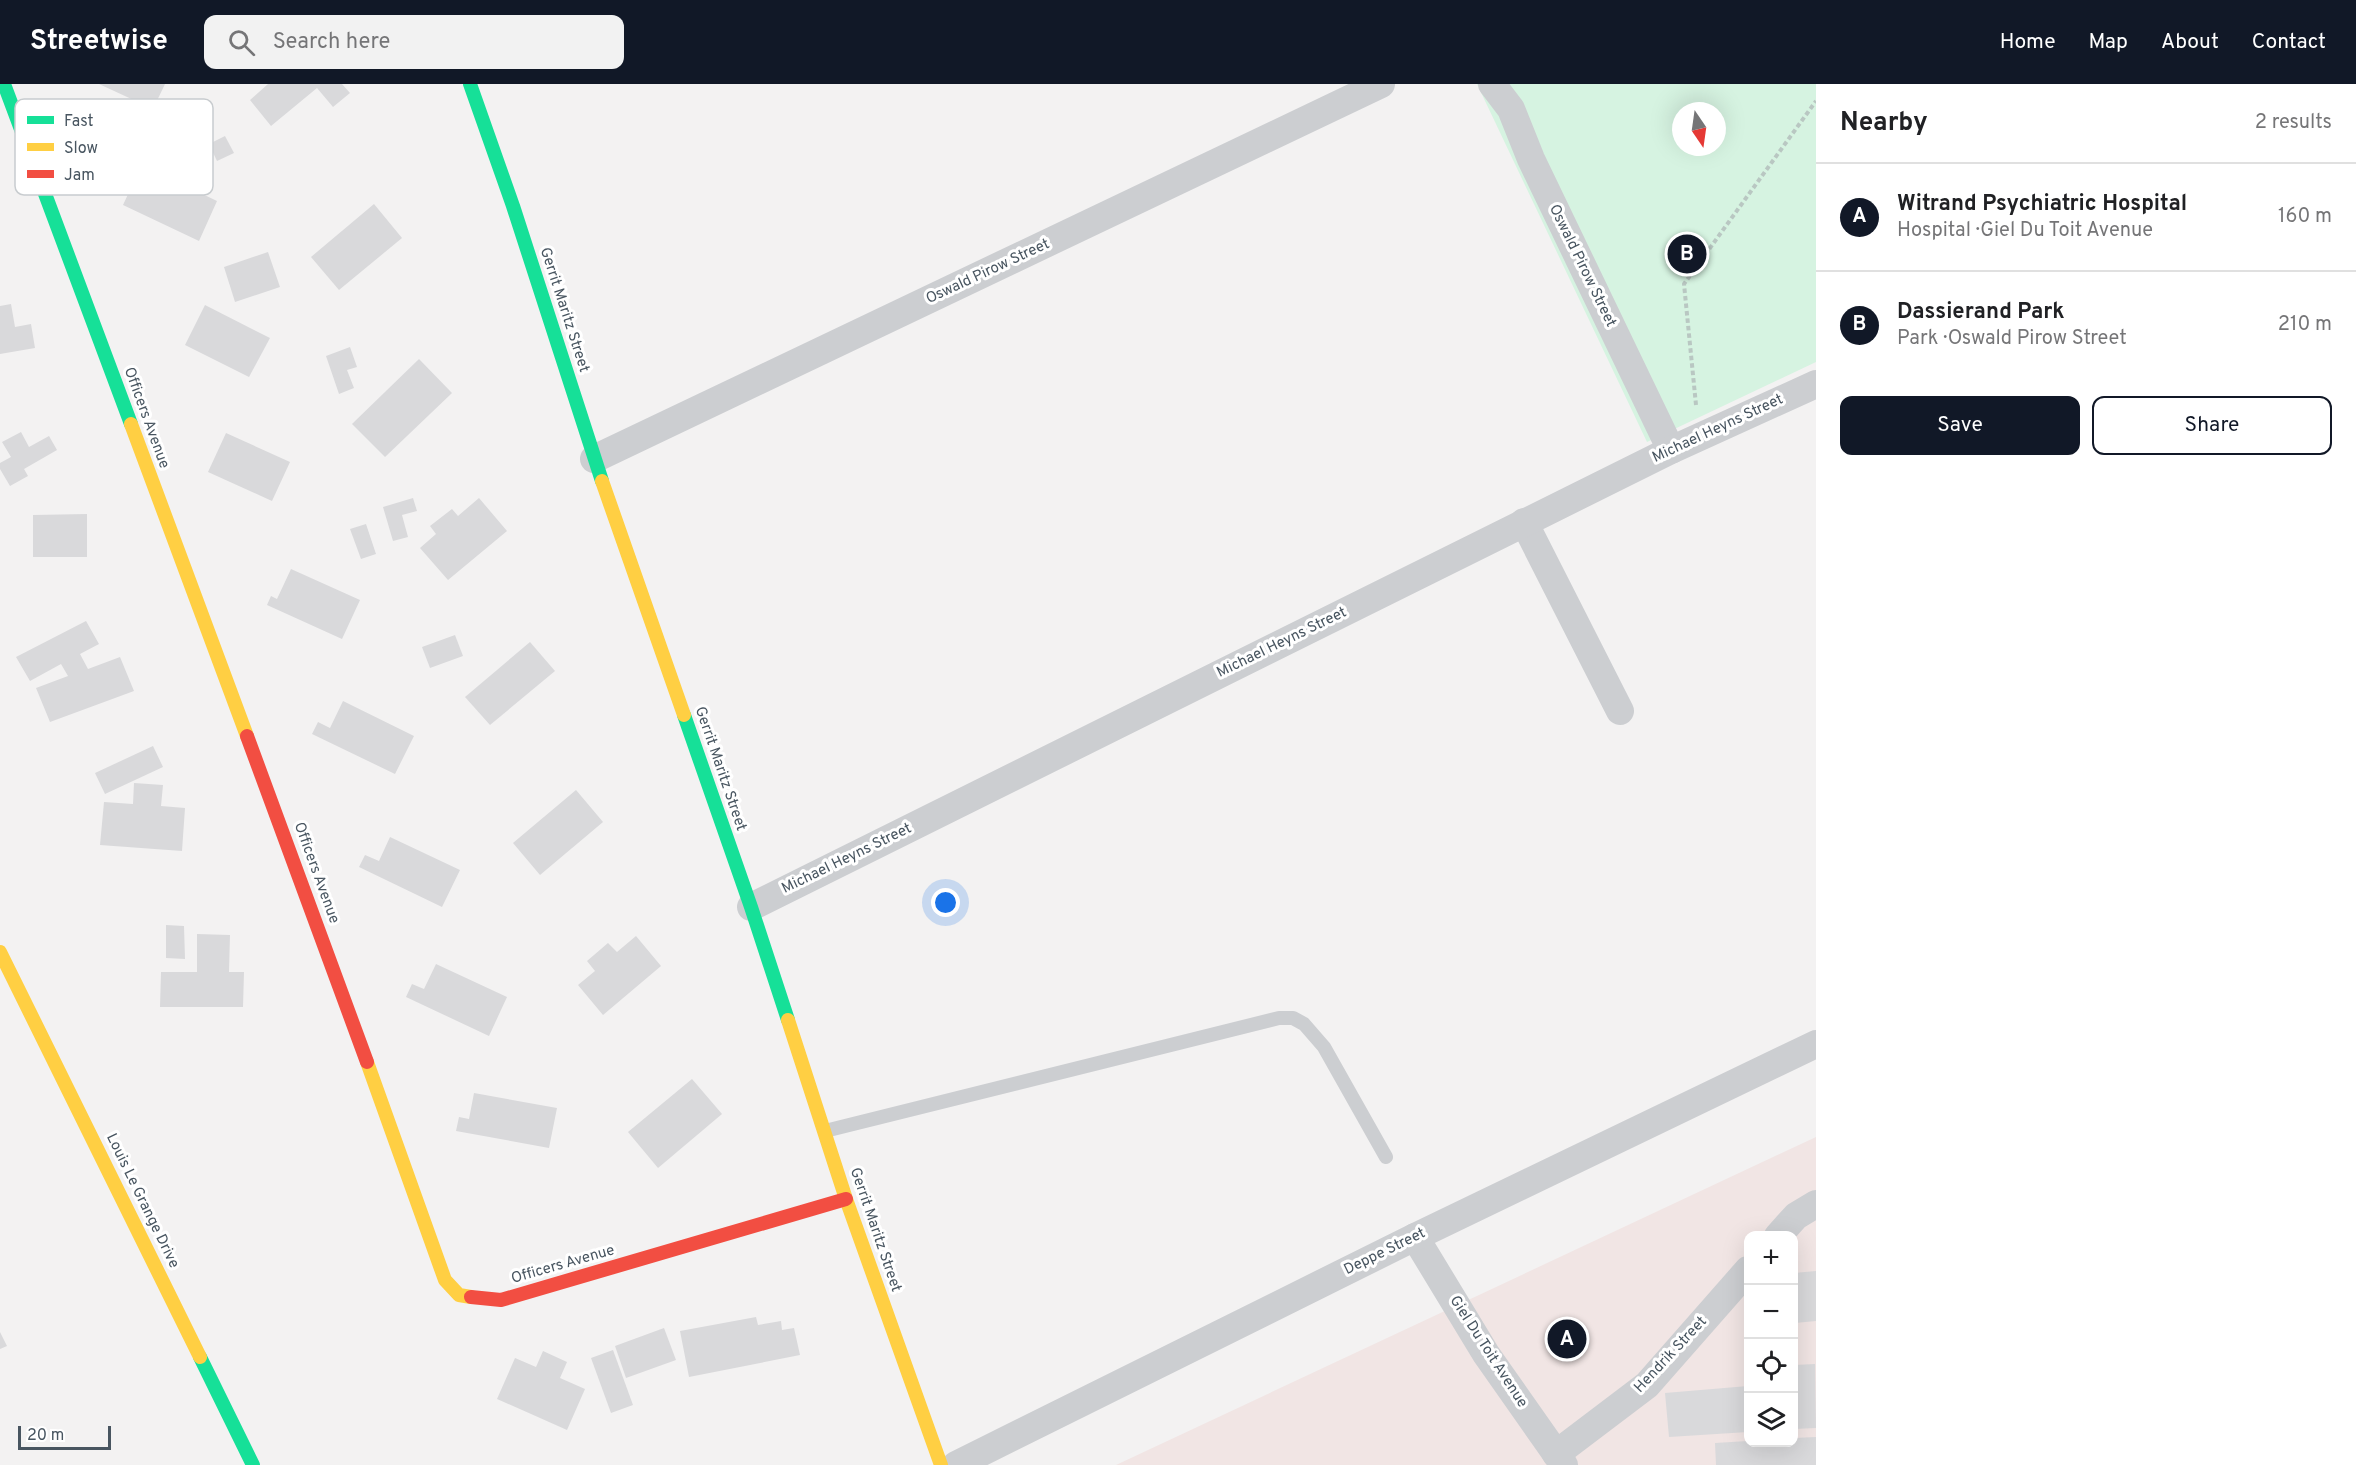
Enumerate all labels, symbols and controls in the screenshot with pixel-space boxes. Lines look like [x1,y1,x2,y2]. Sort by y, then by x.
search box [204,15,624,69]
text: Streetwise [30,24,168,60]
icon: search [225,26,258,59]
text: Search here [273,29,390,56]
text: Home [2000,29,2056,56]
text: Map [2089,29,2128,56]
text: About [2161,29,2219,56]
text: Contact [2252,29,2326,56]
legend [15,99,213,195]
north arrow [1672,102,1726,156]
text: Nearby [1840,107,1928,140]
text: 2 results [2255,110,2332,136]
text: Fast [64,112,94,132]
text: Slow [64,139,98,159]
text: Jam [64,166,95,186]
text: Witrand Psychiatric Hospital [1897,191,2187,218]
street label: Oswald Pirow Street [1544,201,1620,331]
text: A [1852,204,1867,230]
text: 160 m [2278,204,2332,230]
text: Hospital · Giel Du Toit Avenue [1897,218,2153,244]
pin: B [1668,232,1706,276]
street label: Oswald Pirow Street [923,235,1053,309]
street label: Gerrit Maritz Street [535,245,593,375]
text: Dassierand Park [1897,299,2065,326]
text: B [1853,312,1866,338]
text: 210 m [2278,312,2332,338]
text: Park · Oswald Pirow Street [1897,326,2127,352]
street label: Officers Avenue [119,365,173,471]
street label: Michael Heyns Street [1650,390,1786,468]
button: Save [1840,396,2080,455]
button: Share [2092,396,2332,455]
street label: Michael Heyns Street [1214,603,1350,683]
street label: Gerrit Maritz Street [690,704,750,834]
street label: Michael Heyns Street [779,819,915,899]
street label: Officers Avenue [289,820,343,926]
your location [931,888,960,917]
street label: Louis Le Grange Drive [101,1130,183,1272]
street label: Gerrit Maritz Street [845,1165,905,1295]
street label: Deppe Street [1341,1224,1429,1280]
map controls [1744,1231,1798,1447]
button: + [1744,1231,1798,1285]
street label: Officers Avenue [509,1241,617,1289]
button: − [1744,1285,1798,1339]
street label: Giel Du Toit Avenue [1445,1292,1531,1412]
street label: Hendrik Street [1631,1313,1711,1397]
pin: A [1548,1316,1586,1362]
button: locate [1744,1339,1798,1393]
button: layers [1744,1393,1798,1447]
scale bar [18,1423,111,1450]
text: 20 m [27,1426,64,1446]

